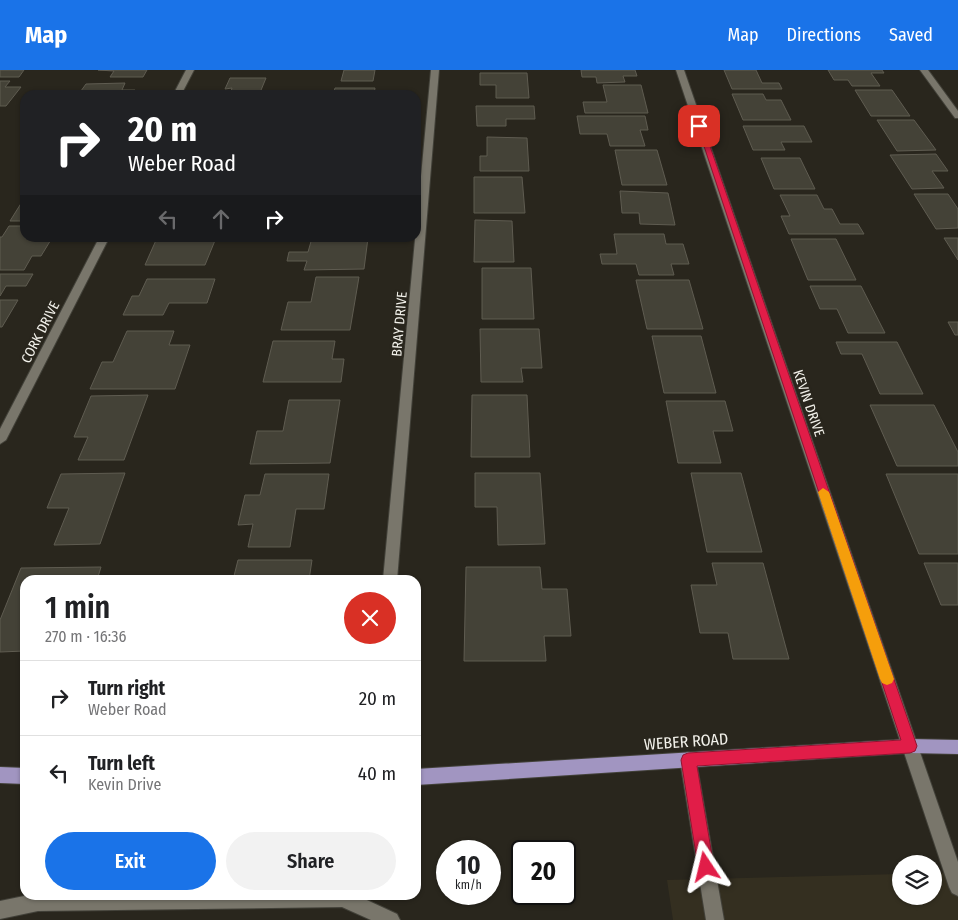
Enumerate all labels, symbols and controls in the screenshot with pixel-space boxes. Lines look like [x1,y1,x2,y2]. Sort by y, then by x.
text: Map [25,21,67,49]
text: Map [727,24,759,46]
text: Directions [787,24,861,46]
text: Saved [889,24,933,46]
pin [678,105,720,147]
text: 20 m [128,108,197,150]
icon: right [45,110,110,175]
icon: arrive [685,112,713,140]
text: Weber Road [128,150,236,177]
icon: left [154,205,182,233]
icon: ahead [207,205,235,233]
icon: right [260,205,288,233]
street label: BRAY DRIVE [388,290,411,357]
street label: CORK DRIVE [18,298,63,366]
street label: KEVIN DRIVE [789,367,828,439]
text: 1 min [45,590,110,626]
button: close [344,592,396,644]
text: 270 m · 16:36 [45,627,126,646]
text: Turn right [88,677,165,700]
icon: right [45,684,73,712]
text: 20 m [359,687,396,710]
text: Weber Road [88,700,167,719]
street label: WEBER ROAD [643,729,729,754]
text: Turn left [88,752,155,775]
icon: left [45,759,73,787]
text: 40 m [358,762,396,785]
text: Kevin Drive [88,775,161,794]
button: Exit [45,832,216,890]
button: Share [226,832,396,890]
speed limit sign: 20 [511,840,576,905]
position arrow [679,840,731,892]
text: 10 [456,851,481,881]
map controls [892,855,942,905]
button: layers [892,855,942,905]
text: km/h [455,878,482,892]

